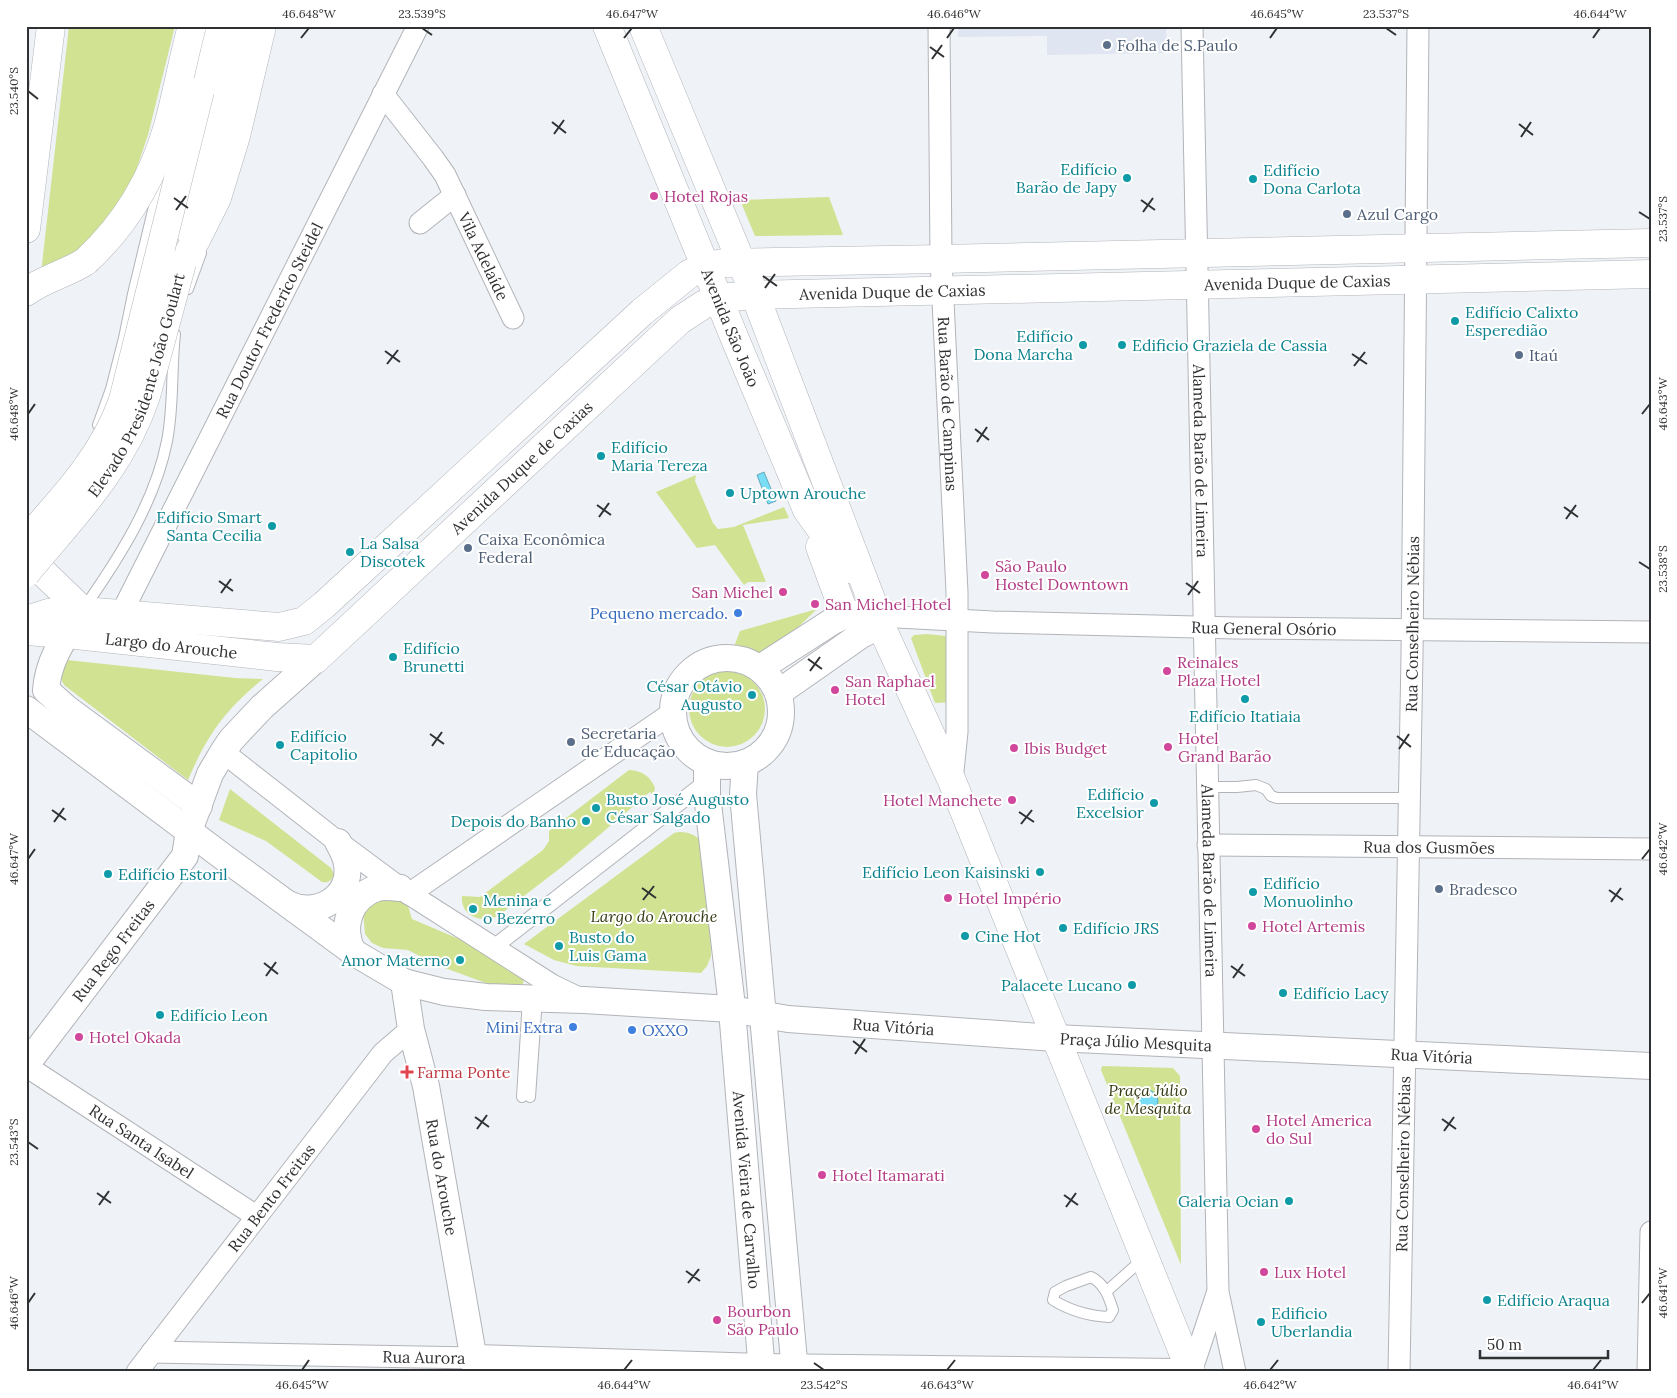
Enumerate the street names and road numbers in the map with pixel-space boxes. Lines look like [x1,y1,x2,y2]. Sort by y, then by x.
street label: Vila Adelaíde [454,208,513,304]
street label: Rua Doutor Frederico Steidel [212,219,327,421]
street label: Avenida São João [697,264,764,390]
street label: Elevado Presidente João Goulart [83,270,189,501]
street label: Avenida Duque de Caxias [1203,270,1391,294]
street label: Avenida Duque de Caxias [798,280,986,304]
street label: Rua Barão de Campinas [934,316,962,492]
street label: Alameda Barão de Limeira [1189,363,1213,558]
street label: Avenida Duque de Caxias [446,397,597,539]
street label: Rua Conselheiro Nébias [1401,536,1423,712]
street label: Rua General Osório [1191,617,1337,639]
street label: Largo do Arouche [104,628,239,663]
street label: Alameda Barão de Limeira [1198,783,1222,978]
street label: Rua dos Gusmões [1363,836,1495,858]
street label: Rua Rego Freitas [68,895,159,1006]
street label: Rua Vitória [852,1014,935,1039]
street label: Praça Júlio Mesquita [1059,1028,1213,1055]
street label: Rua Vitória [1390,1044,1473,1068]
street label: Rua Conselheiro Nébias [1391,1076,1414,1252]
street label: Avenida Vieira de Carvalho [729,1089,765,1290]
street label: Rua Santa Isabel [85,1100,198,1183]
street label: Rua do Arouche [422,1117,462,1237]
street label: Rua Bento Freitas [223,1140,319,1256]
street label: Rua Aurora [382,1346,466,1368]

